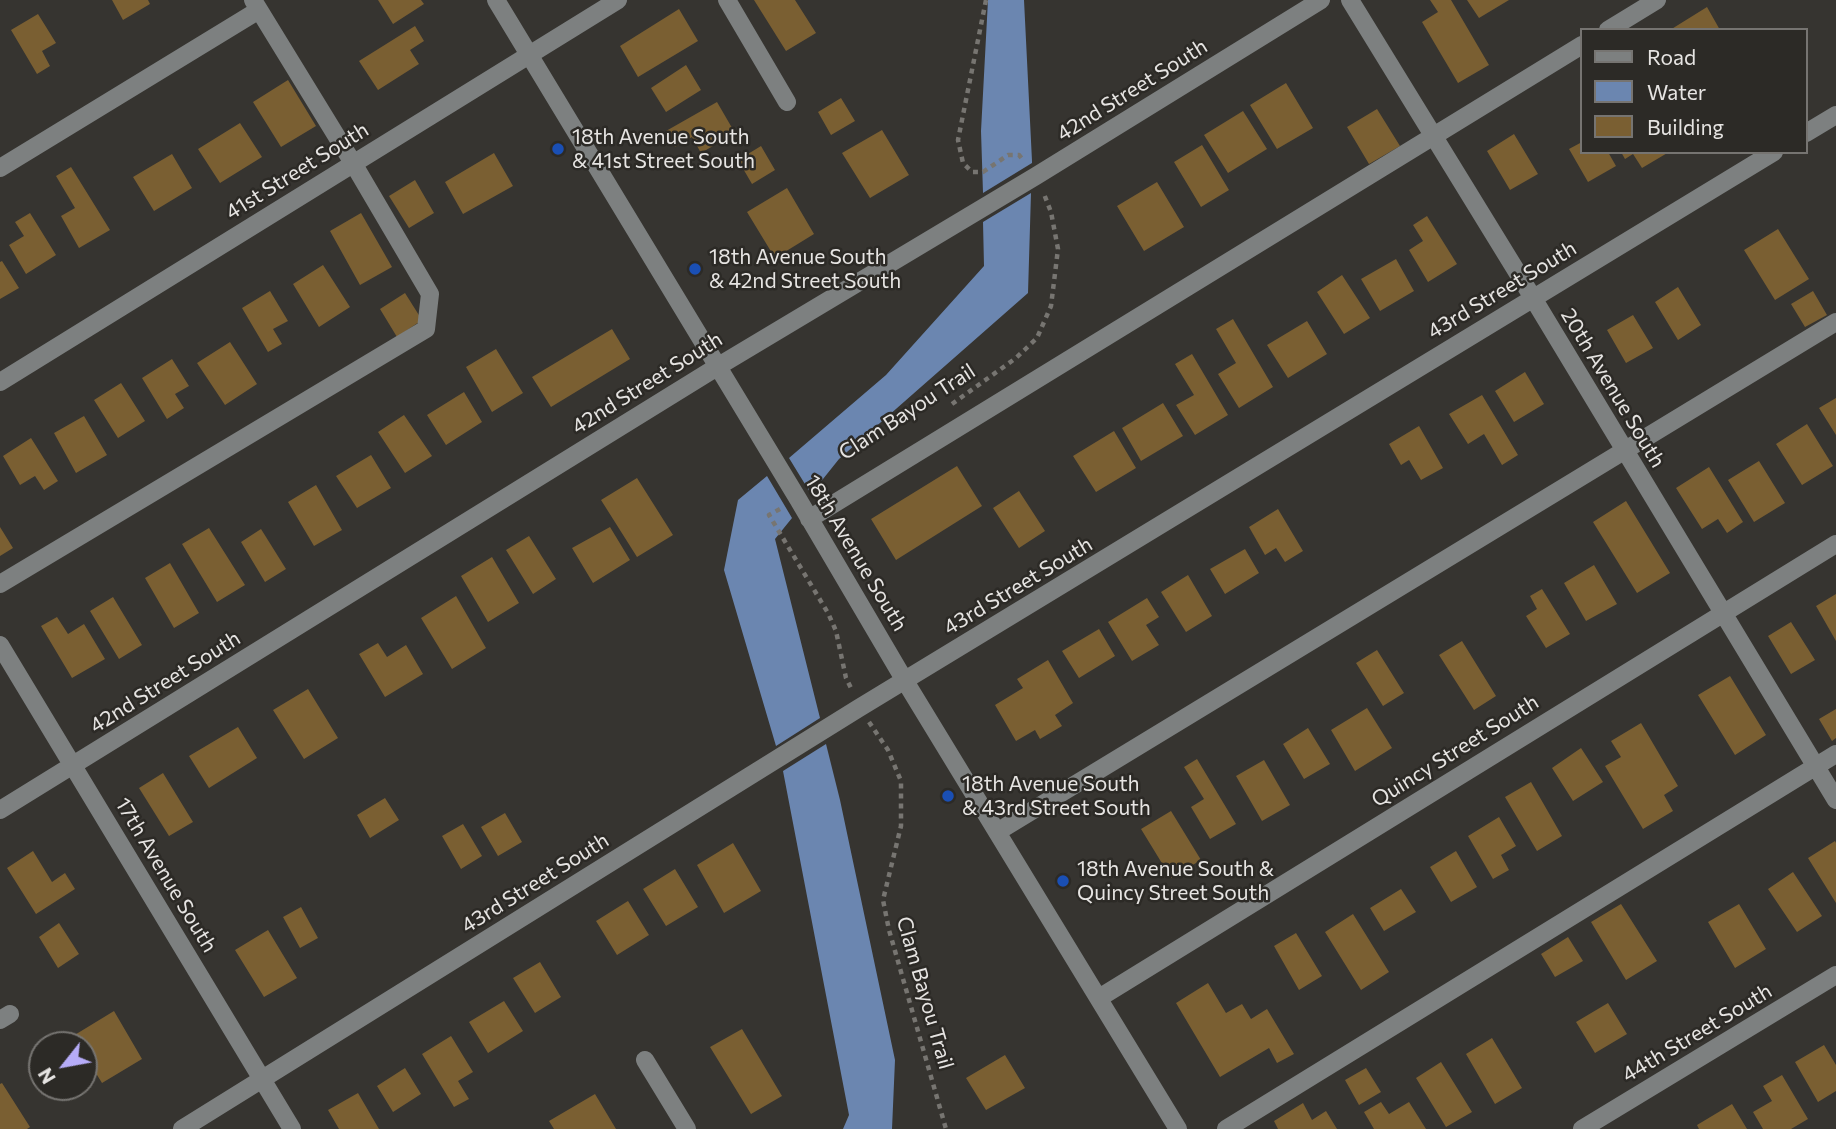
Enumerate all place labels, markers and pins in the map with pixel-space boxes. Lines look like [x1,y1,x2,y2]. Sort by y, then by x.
place label: 18th Avenue South & 41st Street South [572,124,755,174]
marker: 18th Avenue South & 41st Street South [550,141,566,157]
place label: 18th Avenue South & 42nd Street South [709,244,901,294]
marker: 18th Avenue South & 42nd Street South [687,261,703,277]
place label: 18th Avenue South & 43rd Street South [962,771,1151,821]
marker: 18th Avenue South & 43rd Street South [940,788,956,804]
place label: 18th Avenue South & Quincy Street South [1077,856,1274,906]
marker: 18th Avenue South & Quincy Street South [1055,873,1071,889]

